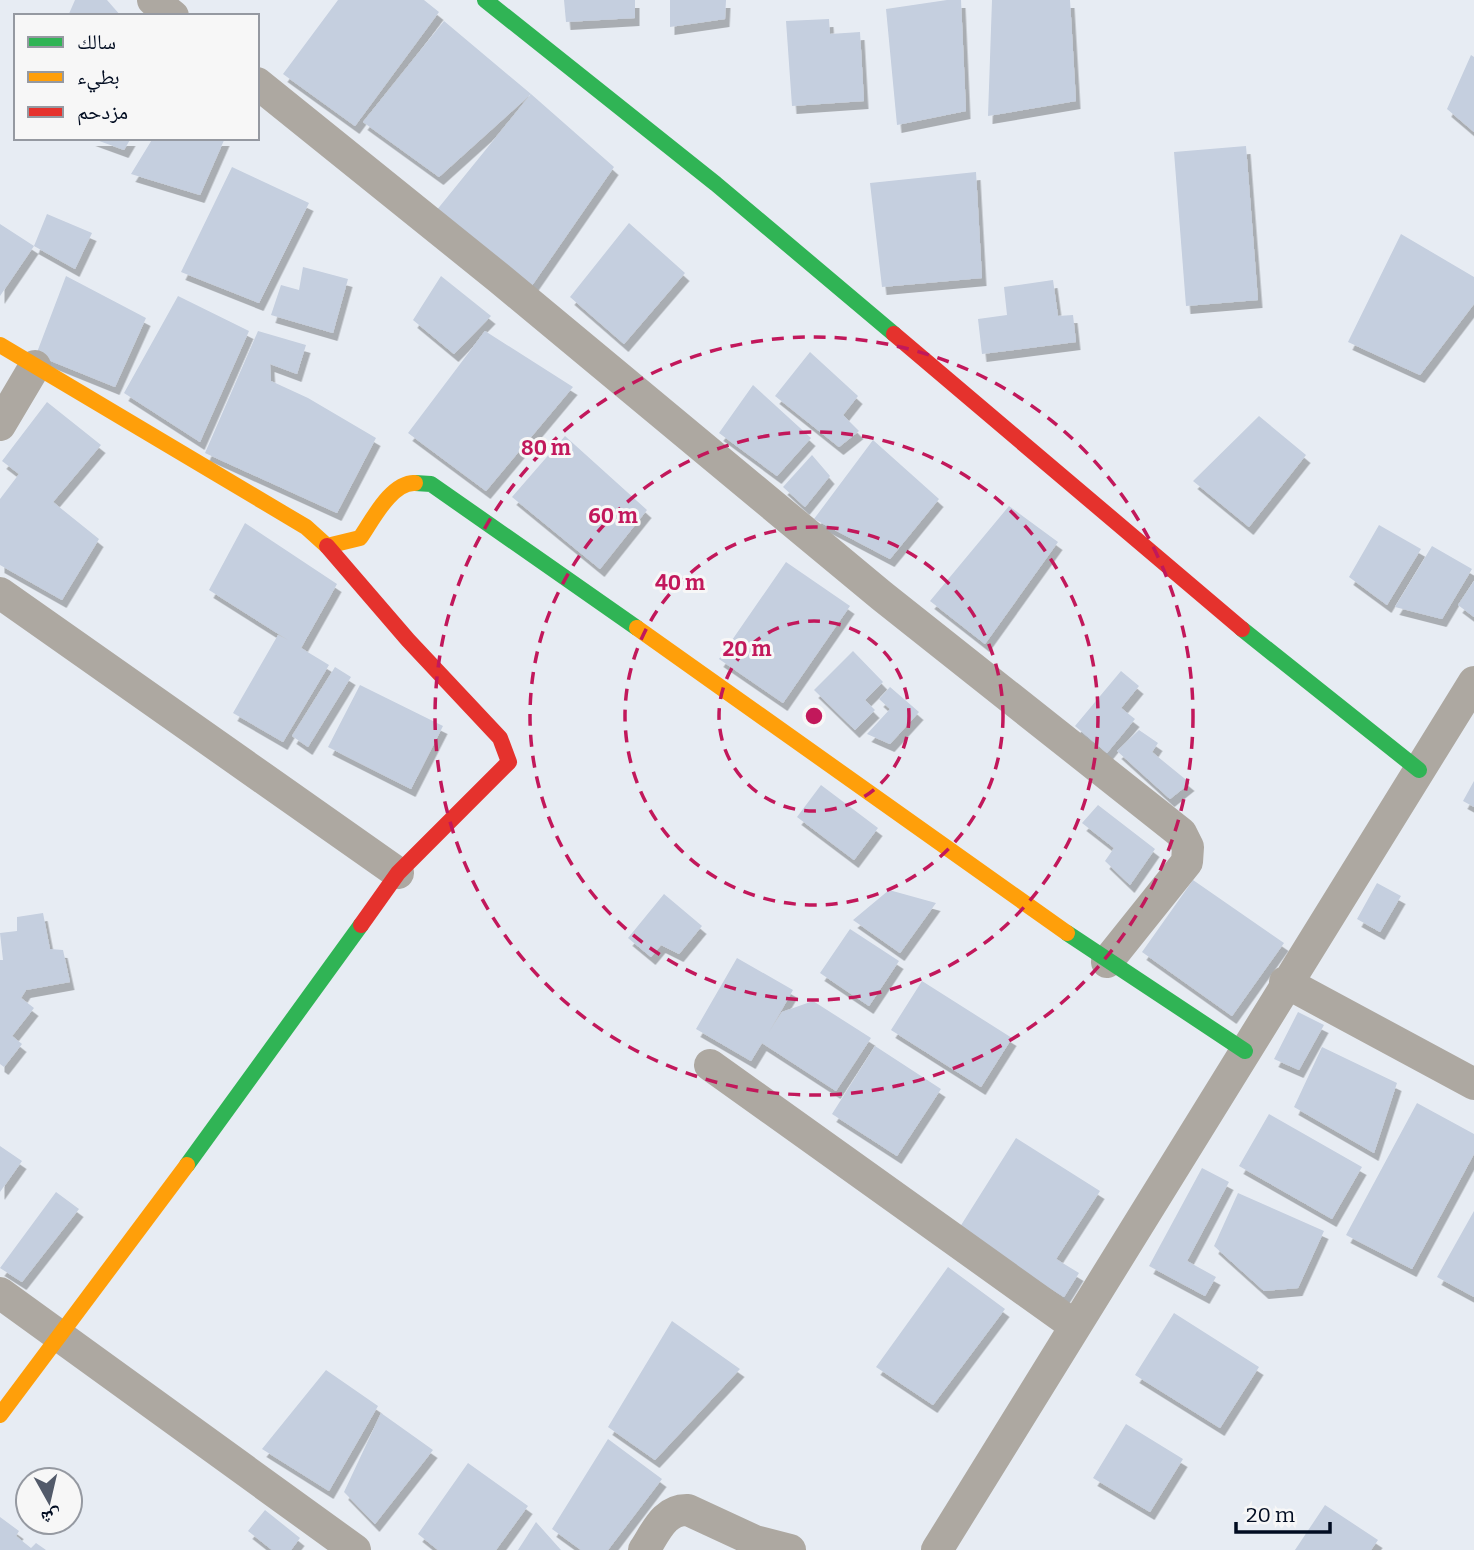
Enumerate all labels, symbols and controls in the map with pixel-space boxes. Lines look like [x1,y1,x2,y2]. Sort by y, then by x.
legend [14,14,259,140]
text: سالك [77,29,116,55]
text: بطيء [77,64,120,93]
text: مزدحم [77,99,128,126]
text: 80 m [521,435,571,461]
text: 60 m [588,503,638,529]
text: 40 m [655,570,705,596]
text: 20 m [723,636,771,662]
centre of rings [802,704,826,728]
north arrow [14,1466,84,1536]
scale bar [1236,1490,1330,1534]
text: 20 m [1246,1502,1295,1528]
text: ش [40,1505,63,1530]

